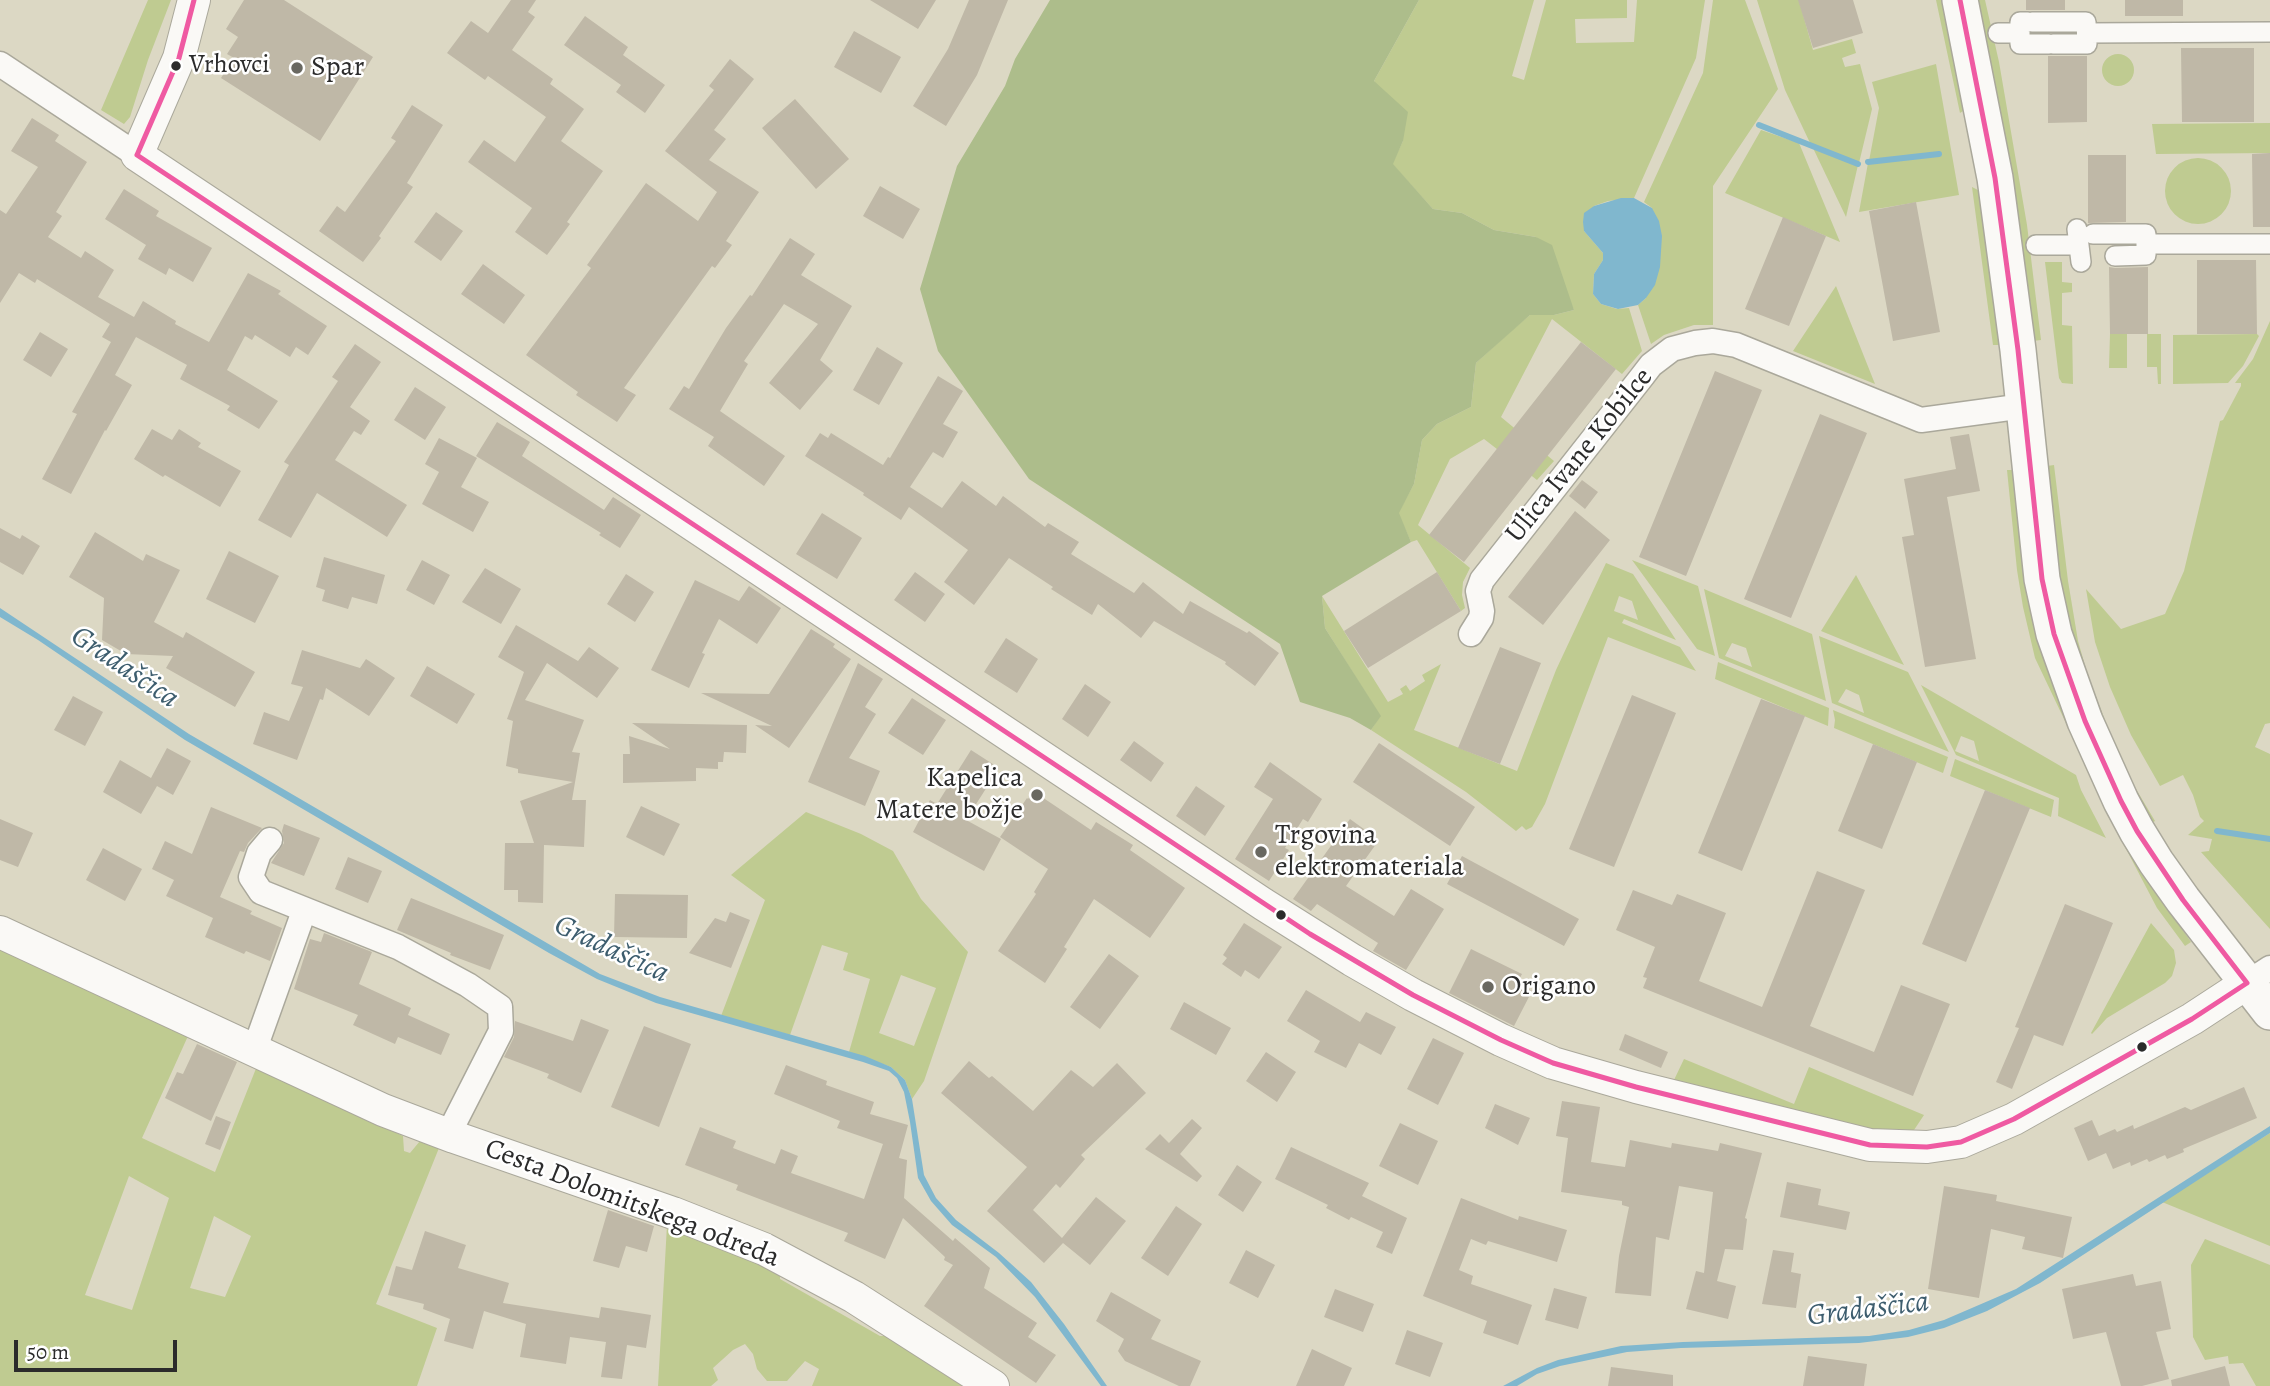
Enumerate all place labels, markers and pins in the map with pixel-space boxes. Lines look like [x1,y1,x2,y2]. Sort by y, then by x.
place label: Vrhovci [189,50,270,82]
place label: Spar [311,51,364,85]
marker: Vrhovci [169,59,183,73]
marker: Spar [289,60,305,76]
place label: Kapelica Matere božje [876,762,1023,828]
marker: Kapelica Matere božje [1029,787,1045,803]
place label: Trgovina elektromateriala [1275,819,1464,885]
marker: Trgovina elektromateriala [1253,844,1269,860]
unlabelled marker [1274,908,1288,922]
place label: Origano [1502,970,1596,1004]
marker: Origano [1480,979,1496,995]
unlabelled marker [2135,1040,2149,1054]

